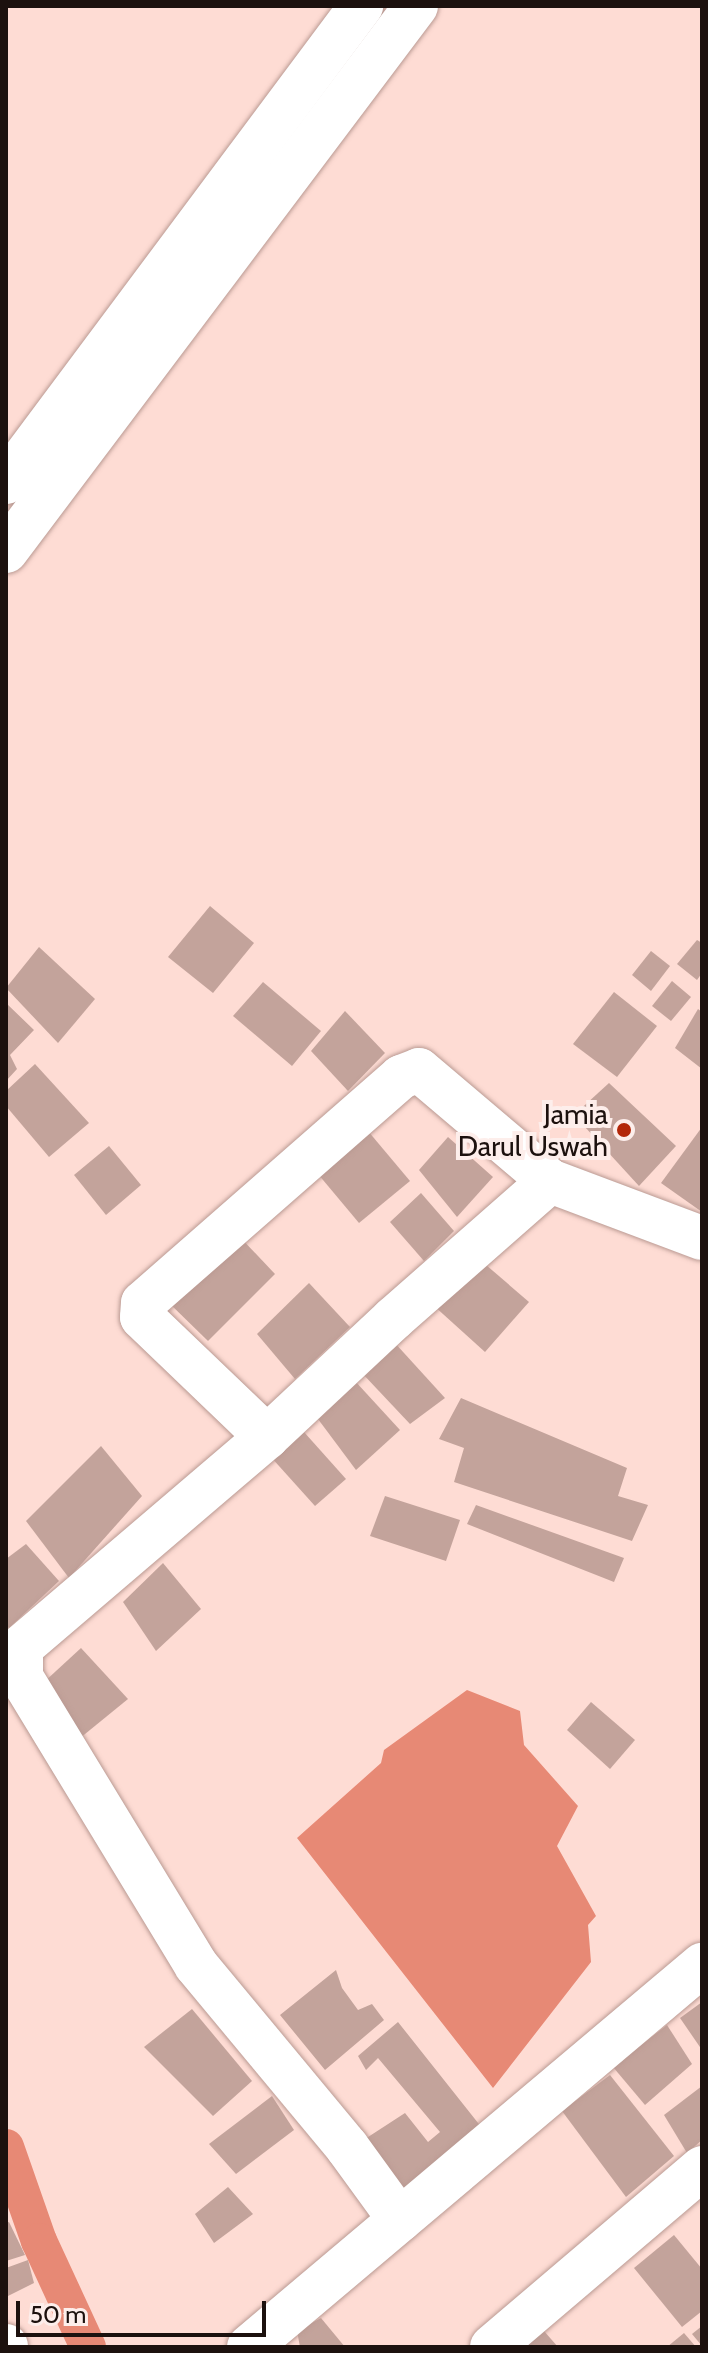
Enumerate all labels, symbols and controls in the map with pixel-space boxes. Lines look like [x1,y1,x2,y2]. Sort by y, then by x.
place label: Jamia Darul Uswah [458,1097,608,1163]
marker: Jamia Darul Uswah [615,1121,633,1139]
scale bar [20,2285,270,2335]
text: 50 m [30,2300,86,2329]

